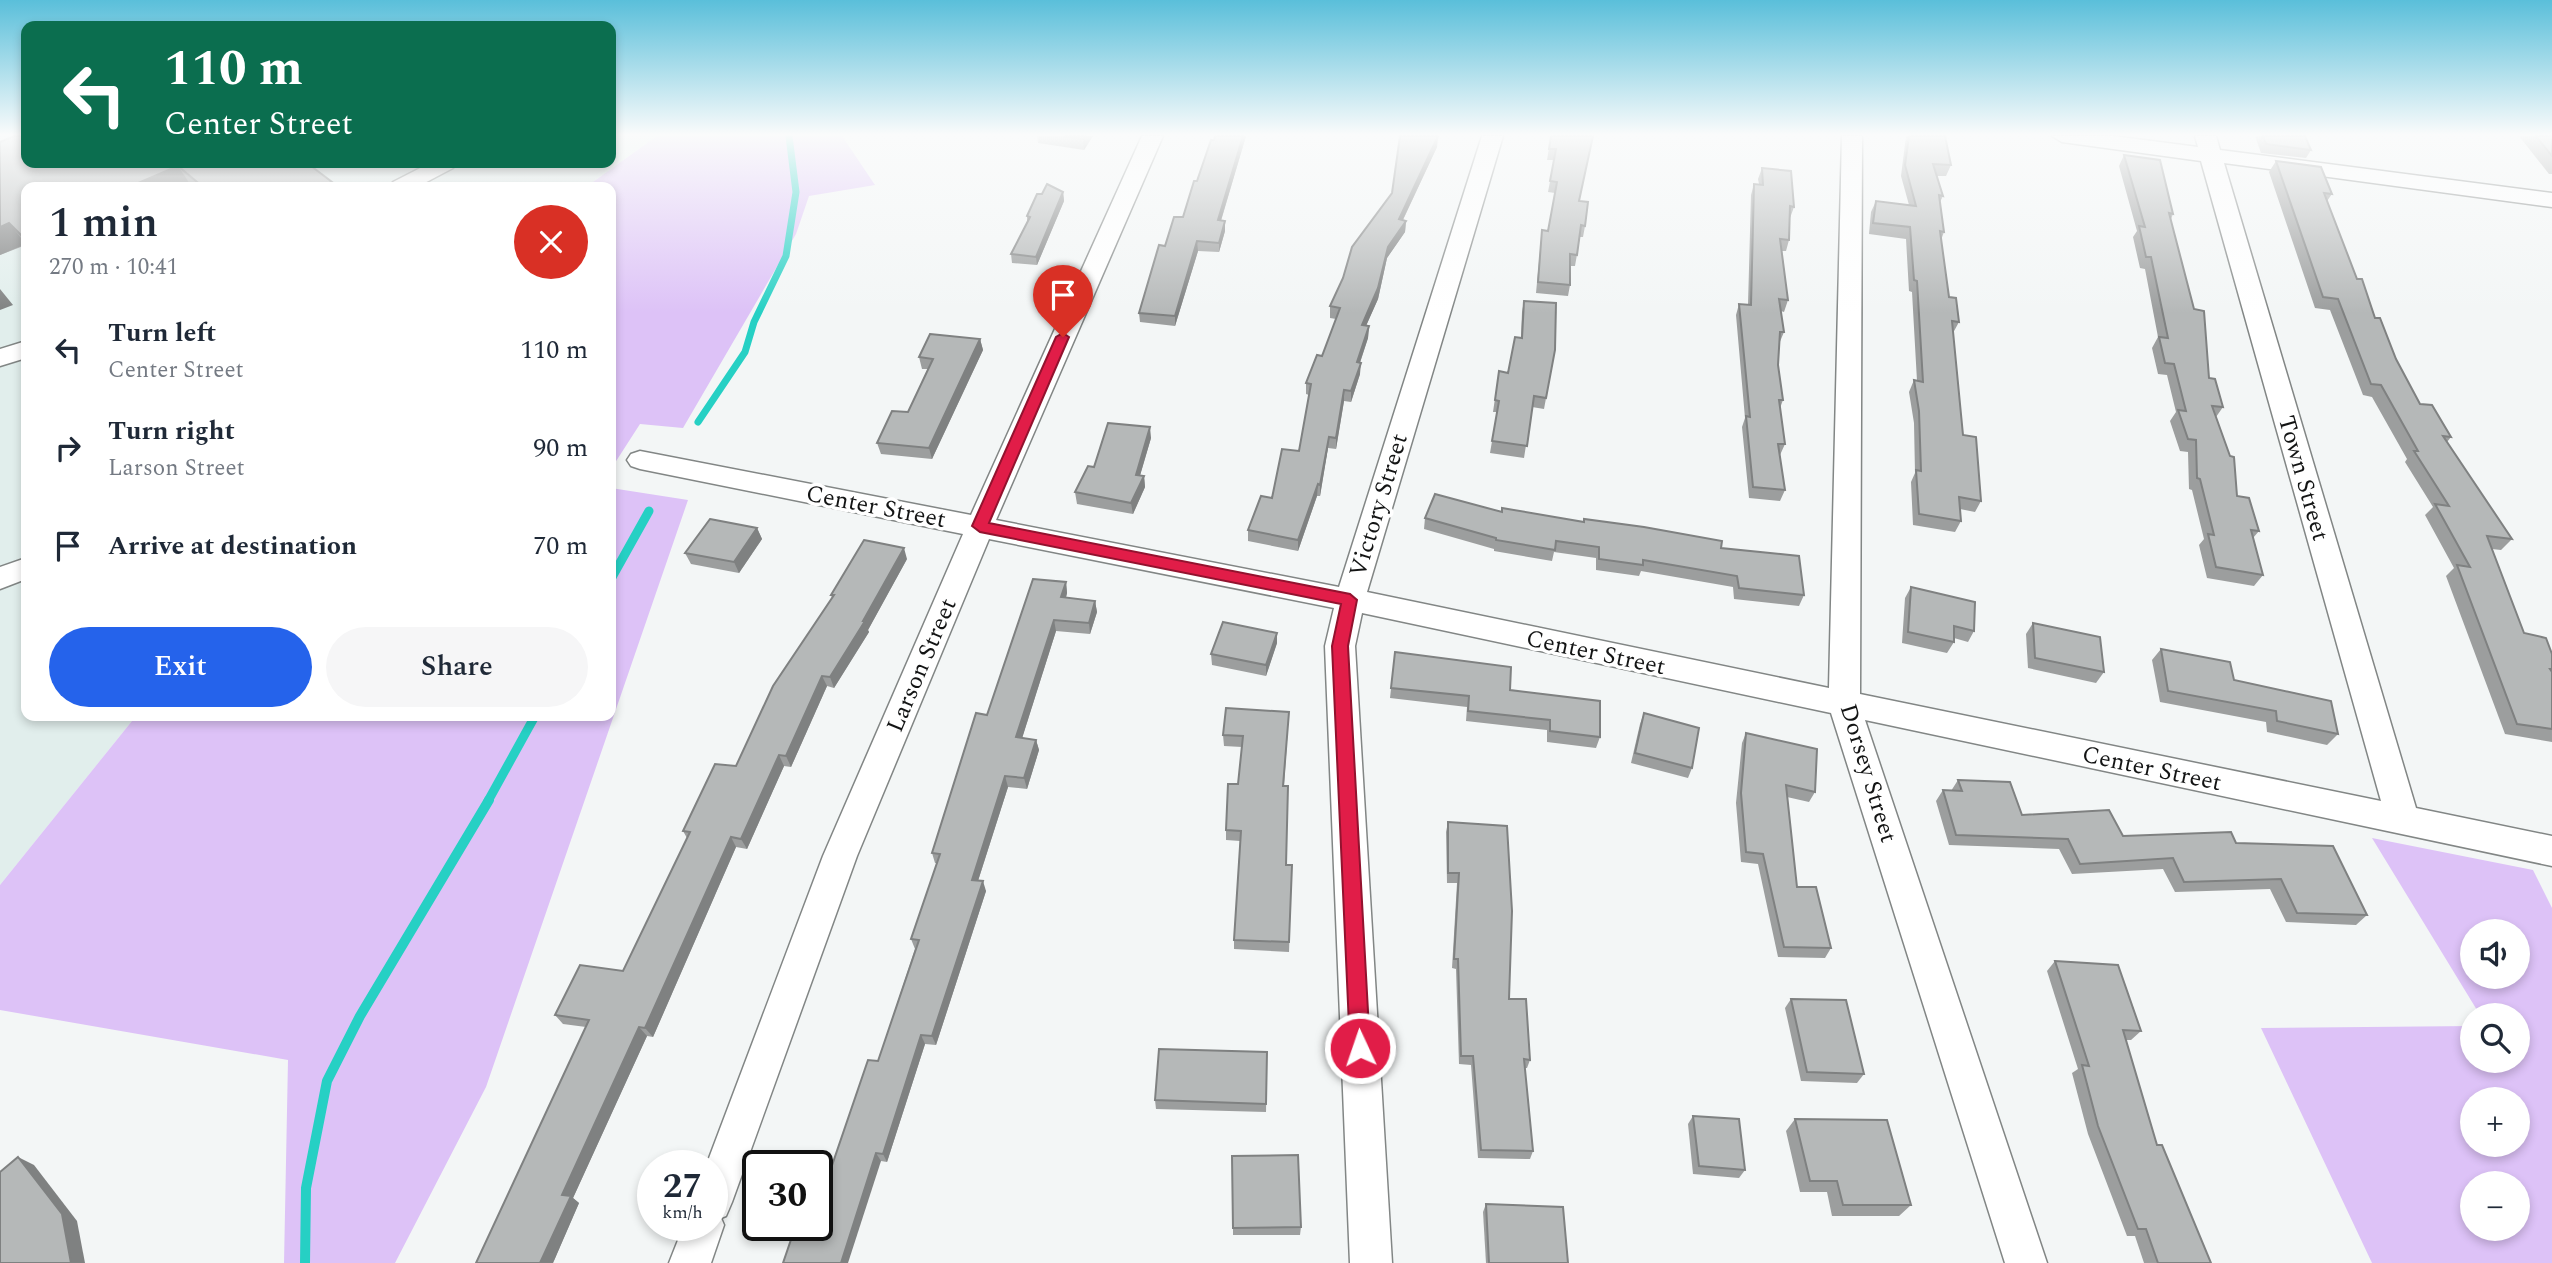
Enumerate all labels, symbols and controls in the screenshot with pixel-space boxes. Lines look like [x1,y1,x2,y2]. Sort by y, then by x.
text: 110 m [164,32,303,107]
icon: left [49,49,140,140]
text: Center Street [164,100,353,149]
text: 1 min [49,192,158,255]
button: close [514,205,588,279]
text: 270 m · 10:41 [49,250,178,285]
pin [1033,265,1093,337]
icon: arrive [1044,276,1082,314]
text: Turn left [108,313,216,353]
text: 110 m [520,330,588,370]
icon: left [49,331,87,369]
text: Center Street [108,353,244,388]
text: Turn right [108,411,235,451]
street label: Town Street [2268,411,2338,545]
text: 90 m [533,428,588,468]
icon: right [49,429,87,467]
street label: Victory Street [1340,429,1418,581]
text: Larson Street [108,451,245,486]
street label: Center Street [803,476,949,538]
text: Arrive at destination [108,526,357,566]
text: 70 m [533,526,588,566]
icon: arrive [49,527,87,565]
street label: Larson Street [877,593,966,738]
street label: Center Street [1523,621,1669,685]
button: Exit [49,627,312,707]
button: Share [326,627,588,707]
street label: Dorsey Street [1830,699,1906,847]
street label: Center Street [2079,737,2225,801]
map controls [2460,919,2530,1241]
button: sound [2460,919,2530,989]
button: search [2460,1003,2530,1073]
position arrow [1323,1011,1397,1085]
button: + [2460,1087,2530,1157]
speed limit sign: 30 [742,1150,833,1241]
text: 27 [663,1160,702,1213]
button: − [2460,1171,2530,1241]
text: km/h [662,1199,703,1226]

